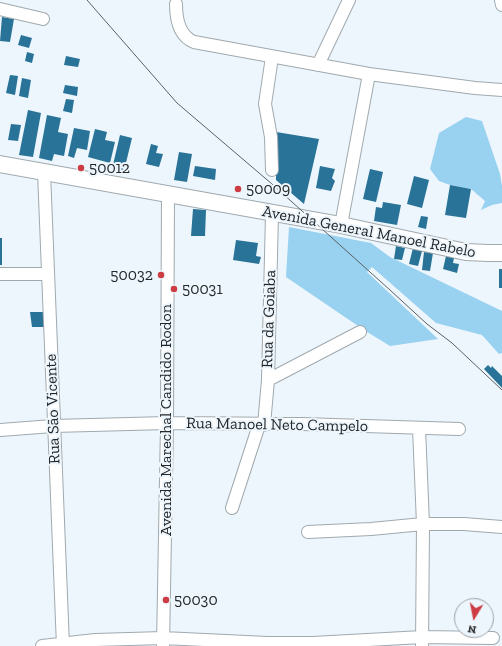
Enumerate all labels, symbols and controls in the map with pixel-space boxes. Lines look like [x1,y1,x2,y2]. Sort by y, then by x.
place label: 50012 [89,158,130,178]
marker: 50012 [76,163,86,173]
place label: 50009 [246,179,290,199]
marker: 50009 [233,184,243,194]
street label: Avenida General Manoel Rabelo [261,202,477,262]
place label: 50032 [110,265,153,285]
marker: 50032 [156,270,166,280]
street label: Rua da Goiaba [258,270,280,368]
place label: 50031 [182,279,223,299]
marker: 50031 [169,284,179,294]
street label: Avenida Marechal Candido Rodon [156,304,176,536]
street label: Rua São Vicente [41,354,65,464]
street label: Rua Manoel Neto Campelo [186,414,368,436]
place label: 50030 [174,590,218,610]
marker: 50030 [161,595,171,605]
north arrow [454,598,494,638]
text: N [467,622,477,636]

